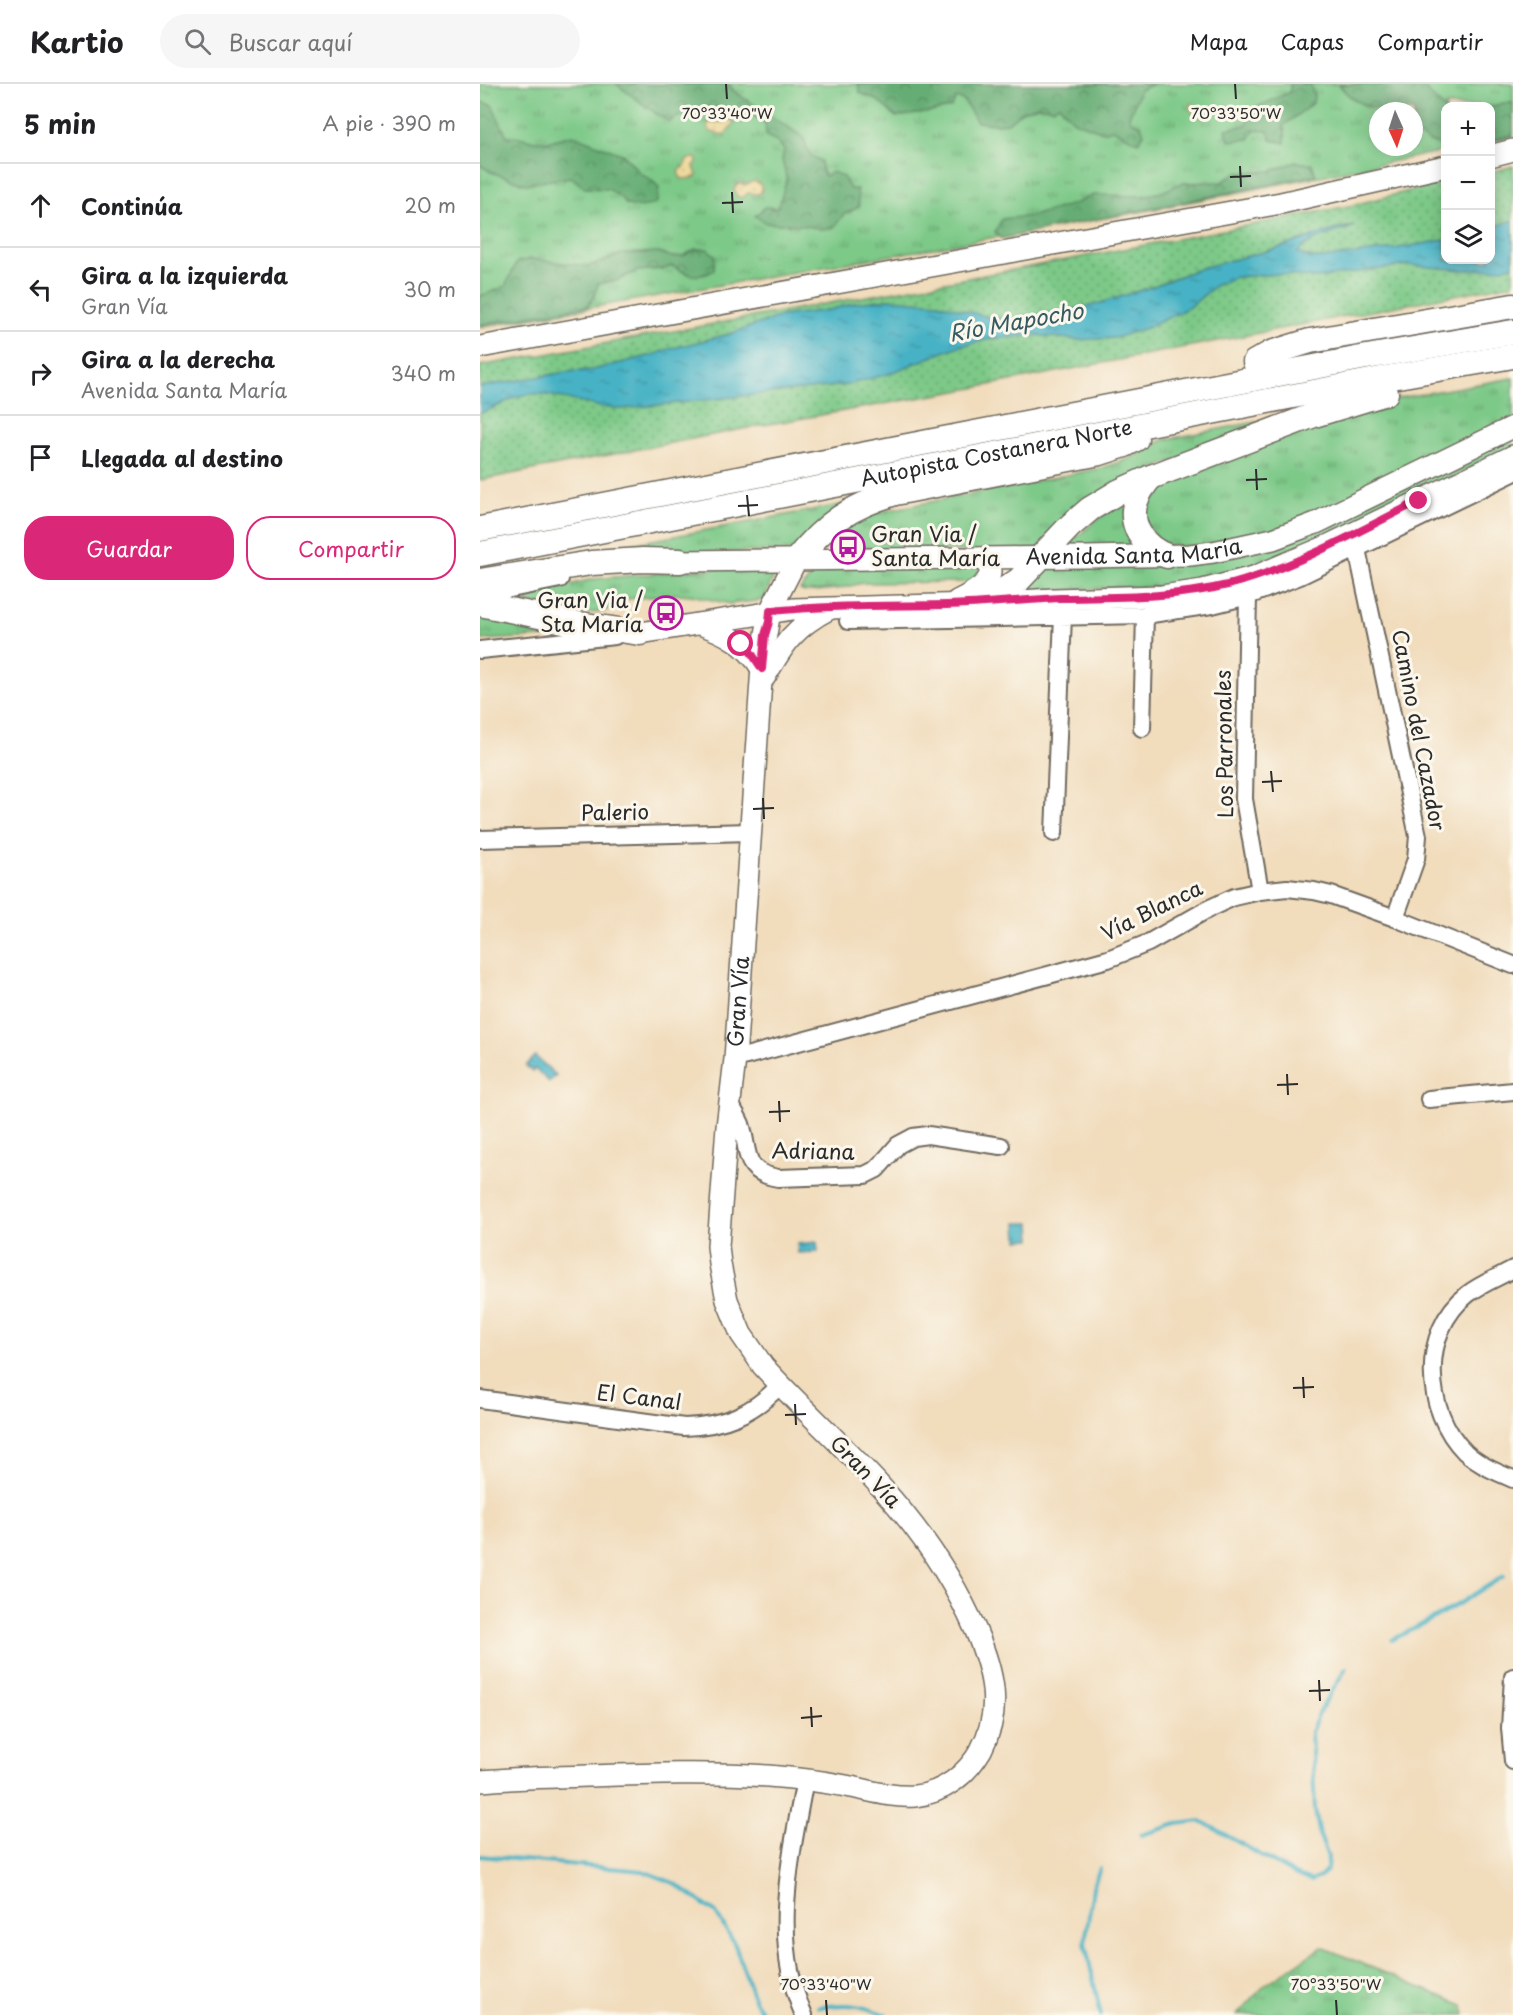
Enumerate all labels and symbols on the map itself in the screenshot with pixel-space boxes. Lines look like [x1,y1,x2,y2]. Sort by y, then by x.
text: 70°33'40"W [682,101,773,124]
text: 70°33'50"W [1191,101,1282,124]
north arrow [1369,102,1423,156]
water label: Río Mapocho [946,292,1087,349]
street label: Autopista Costanera Norte [857,410,1134,494]
route end [1405,487,1431,513]
place label: Gran Via / Santa María [871,517,1001,573]
street label: Avenida Santa María [1025,528,1245,572]
bus stop icon: Gran Via / Santa María [830,529,866,565]
place label: Gran Via / Sta María [537,583,644,639]
bus stop icon: Gran Via / Sta María [648,595,684,631]
street label: Camino del Cazador [1385,626,1455,833]
route start [727,630,753,656]
street label: Los Parronales [1206,670,1240,818]
street label: Palerio [581,794,649,828]
street label: Vía Blanca [1095,871,1207,948]
street label: Gran Vía [718,954,756,1048]
street label: Adriana [771,1133,856,1167]
street label: El Canal [595,1375,683,1417]
street label: Gran Vía [823,1427,910,1515]
text: 70°33'40"W [781,1972,872,1995]
text: 70°33'50"W [1291,1972,1382,1995]

